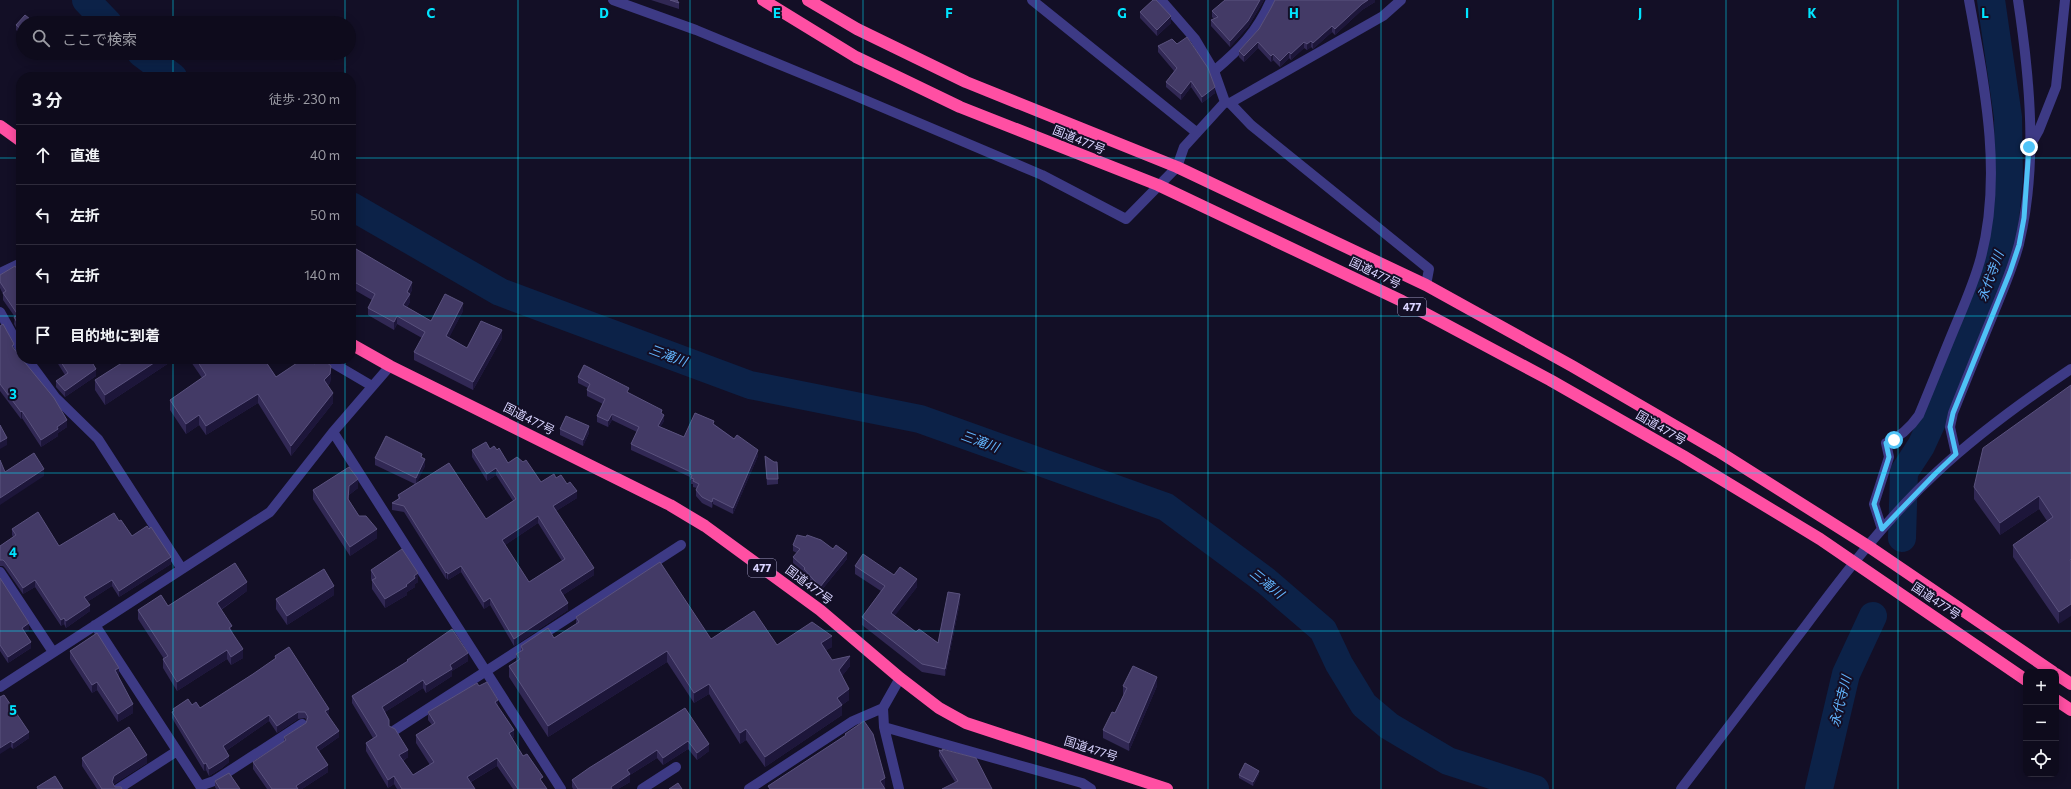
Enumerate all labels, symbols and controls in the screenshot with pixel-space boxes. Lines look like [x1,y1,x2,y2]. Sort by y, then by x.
text: C [427,5,436,21]
text: D [599,5,609,21]
text: E [773,5,781,21]
text: F [945,5,953,21]
text: G [1117,5,1127,21]
text: H [1289,5,1299,21]
text: I [1465,5,1469,21]
text: J [1638,5,1642,21]
text: K [1807,5,1817,21]
text: L [1981,5,1989,21]
search box [16,16,356,60]
icon: search [30,27,52,49]
text: ここで検索 [62,30,137,48]
text: 3 分 [32,89,62,110]
text: 徒歩 · 230 m [269,91,340,107]
street label: 国道477号 [1051,122,1108,156]
route end [2020,138,2038,156]
icon: ahead [32,144,54,166]
text: 直進 [70,146,100,164]
text: 40 m [310,147,340,163]
icon: left [32,204,54,226]
text: 左折 [70,206,100,224]
text: 50 m [310,207,340,223]
water label: 永代寺川 [1974,247,2007,303]
street label: 国道477号 [1347,254,1404,291]
icon: left [32,264,54,286]
text: 左折 [70,266,100,284]
text: 140 m [304,267,340,283]
road number: 477 [1398,298,1426,316]
icon: arrive [32,324,54,346]
text: 目的地に到着 [70,326,160,344]
water label: 三滝川 [647,341,691,370]
text: 3 [9,386,17,402]
street label: 国道477号 [501,399,557,437]
street label: 国道477号 [1634,407,1689,447]
water label: 三滝川 [959,427,1003,456]
route start [1885,431,1903,449]
text: 4 [9,544,17,560]
road number: 477 [748,559,776,577]
street label: 国道477号 [783,562,836,607]
water label: 三滝川 [1247,565,1289,603]
street label: 国道477号 [1910,579,1964,622]
map controls [2023,669,2059,777]
button: + [2023,669,2059,705]
water label: 永代寺川 [1826,672,1855,728]
text: 5 [9,702,17,718]
button: − [2023,705,2059,741]
street label: 国道477号 [1063,733,1120,763]
button: locate [2023,741,2059,777]

